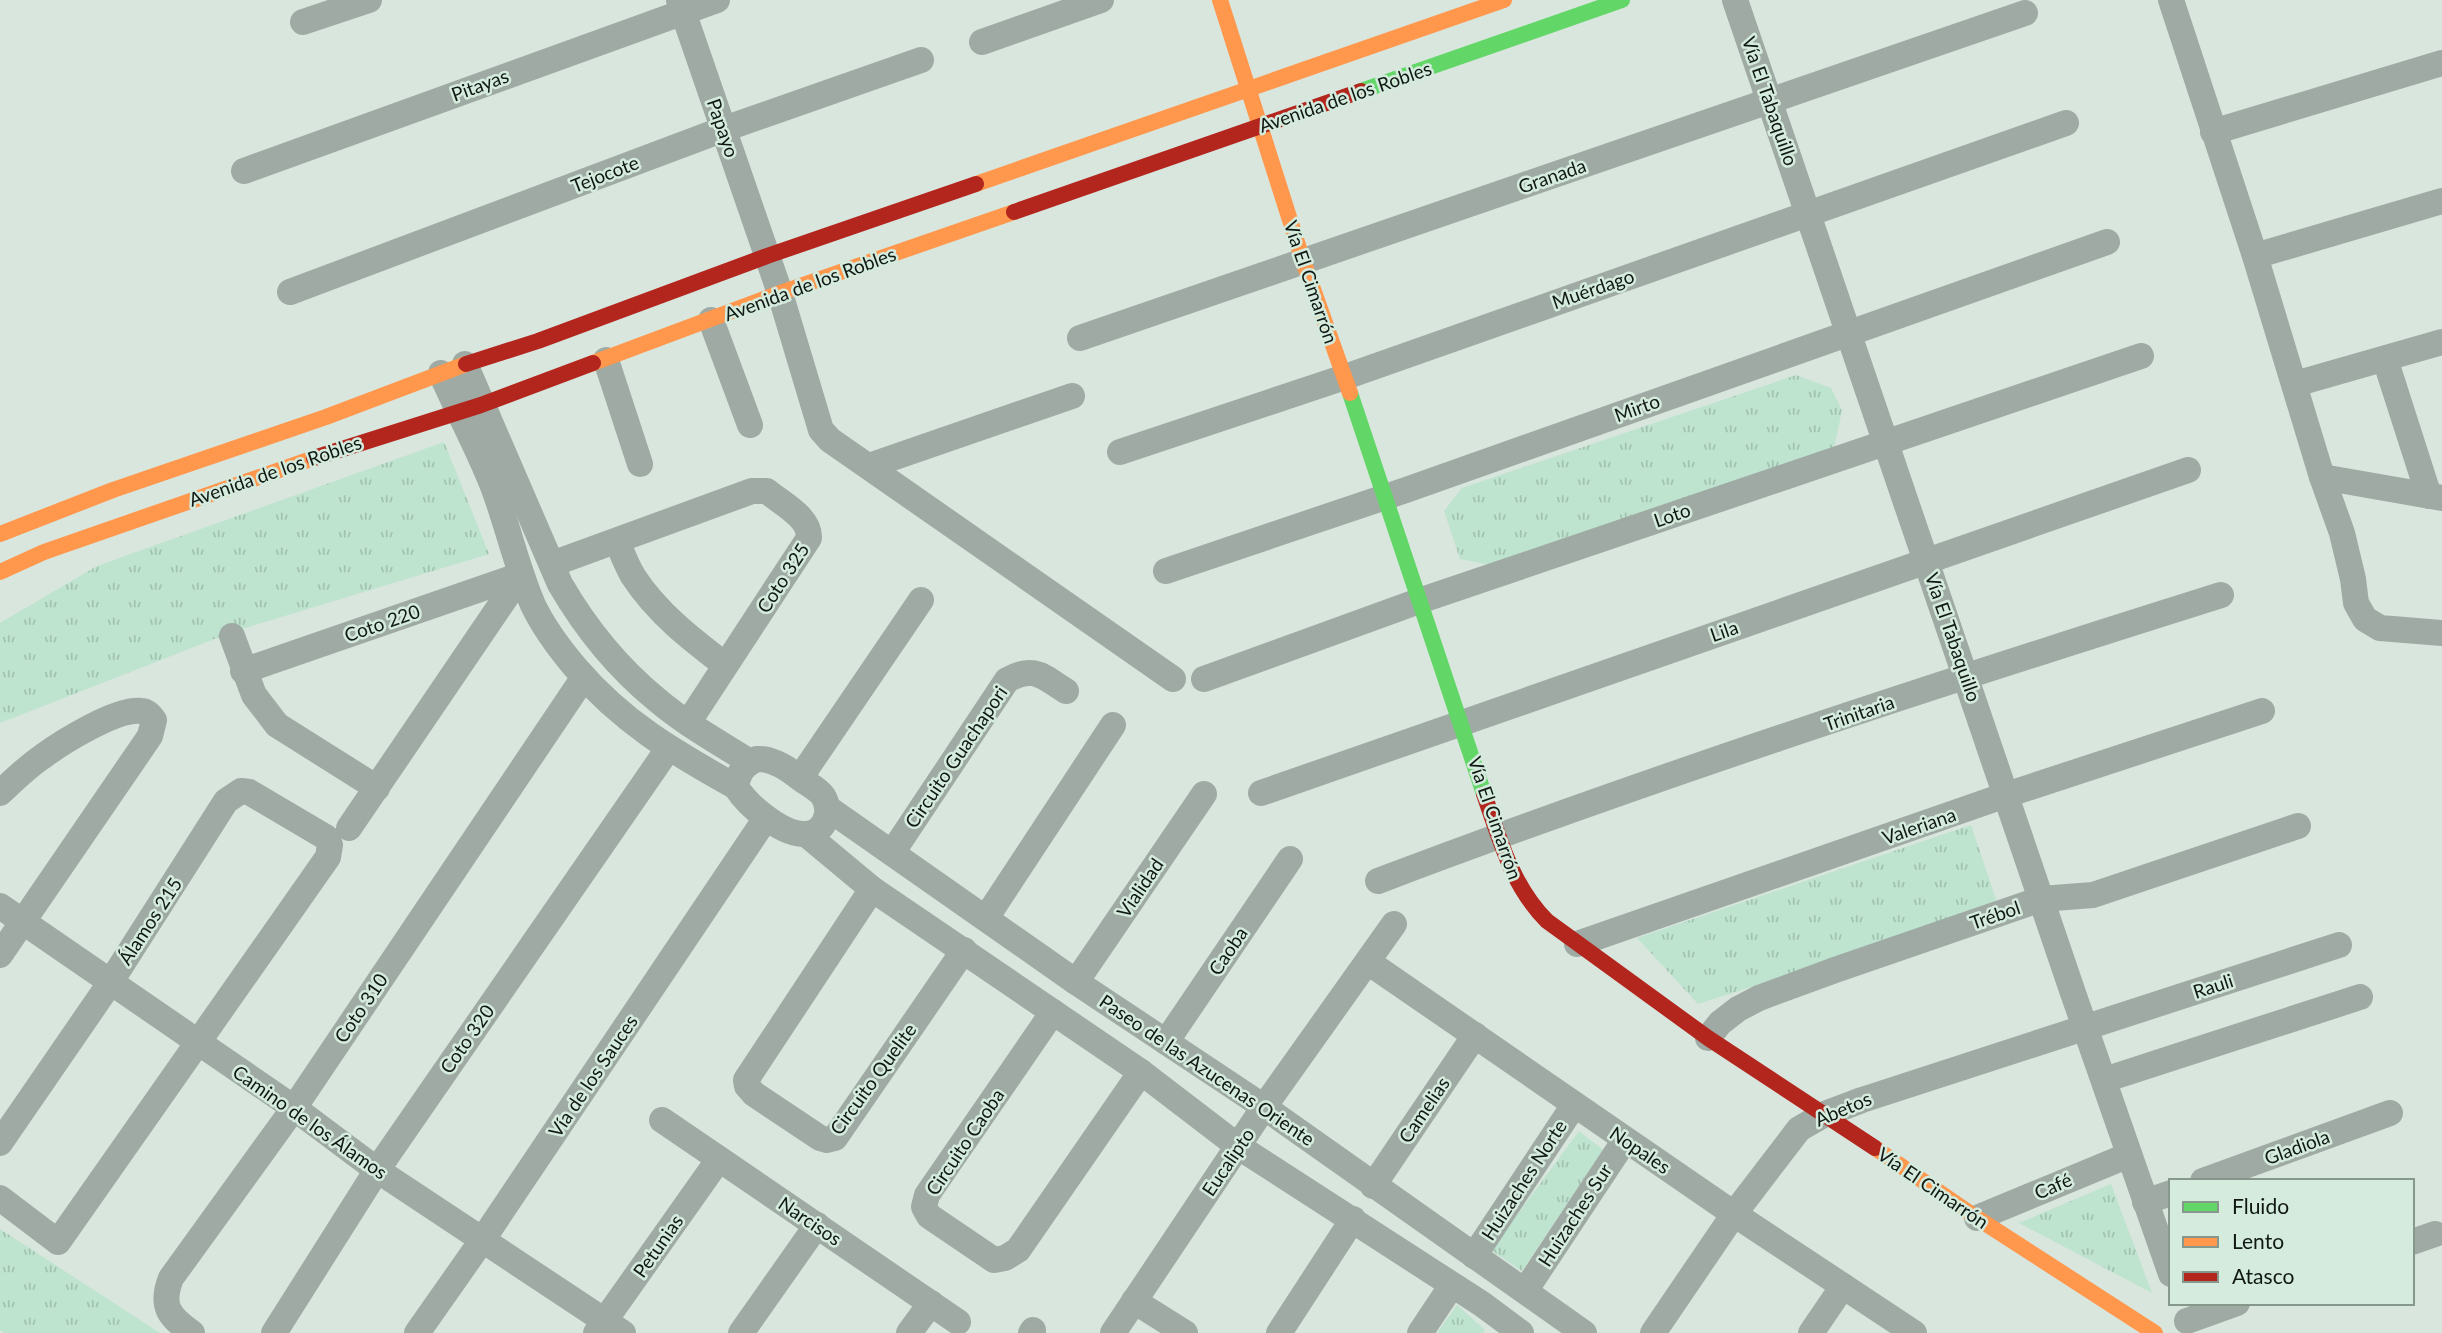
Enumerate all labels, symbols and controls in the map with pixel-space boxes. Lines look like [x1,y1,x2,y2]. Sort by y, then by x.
street label: Vía El Tabaquillo [1738,33,1803,168]
street label: Avenida de los Robles [1255,56,1434,137]
street label: Pitayas [448,64,512,105]
street label: Papayo [703,95,744,160]
street label: Tejocote [568,150,642,197]
street label: Granada [1515,153,1589,198]
street label: Vía El Cimarrón [1280,217,1343,346]
street label: Avenida de los Robles [721,242,899,325]
street label: Muérdago [1549,264,1637,313]
street label: Mirto [1611,389,1663,426]
street label: Avenida de los Robles [185,430,364,511]
street label: Loto [1651,498,1693,531]
street label: Coto 325 [752,539,814,617]
street label: Vía El Tabaquillo [1921,569,1986,704]
street label: Coto 220 [341,599,423,646]
street label: Lila [1707,615,1741,646]
street label: Circuito Guachapori [900,681,1012,832]
street label: Trinitaria [1821,690,1897,735]
street label: Vía El Cimarrón [1464,753,1527,882]
street label: Valeriana [1879,802,1959,849]
street label: Vialidad [1111,854,1168,922]
street label: Álamos 215 [113,873,186,969]
street label: Trébol [1967,895,2023,934]
street label: Caoba [1203,922,1252,979]
street label: Rauli [2190,968,2236,1003]
street label: Coto 310 [329,969,392,1047]
street label: Paseo de las Azucenas Oriente [1095,989,1319,1150]
street label: Coto 320 [435,1000,499,1077]
street label: Vía de los Sauces [543,1010,642,1141]
street label: Circuito Quelite [825,1019,921,1139]
street label: Camino de los Álamos [229,1060,392,1184]
street label: Camelias [1393,1072,1454,1147]
street label: Circuito Caoba [921,1084,1009,1199]
street label: Abetos [1811,1086,1875,1131]
street label: Huizaches Norte [1476,1115,1571,1244]
street label: Nopales [1606,1121,1675,1178]
street label: Eucalipto [1197,1123,1259,1200]
street label: Gladiola [2261,1124,2333,1169]
street label: Vía El Cimarrón [1874,1142,1993,1233]
street label: Huizaches Sur [1533,1159,1616,1270]
street label: Café [2031,1167,2075,1204]
legend [2169,1179,2414,1305]
street label: Narcisos [774,1191,846,1250]
text: Fluido [2232,1193,2289,1218]
street label: Petunias [628,1210,687,1281]
text: Lento [2232,1228,2284,1253]
text: Atasco [2232,1263,2294,1288]

